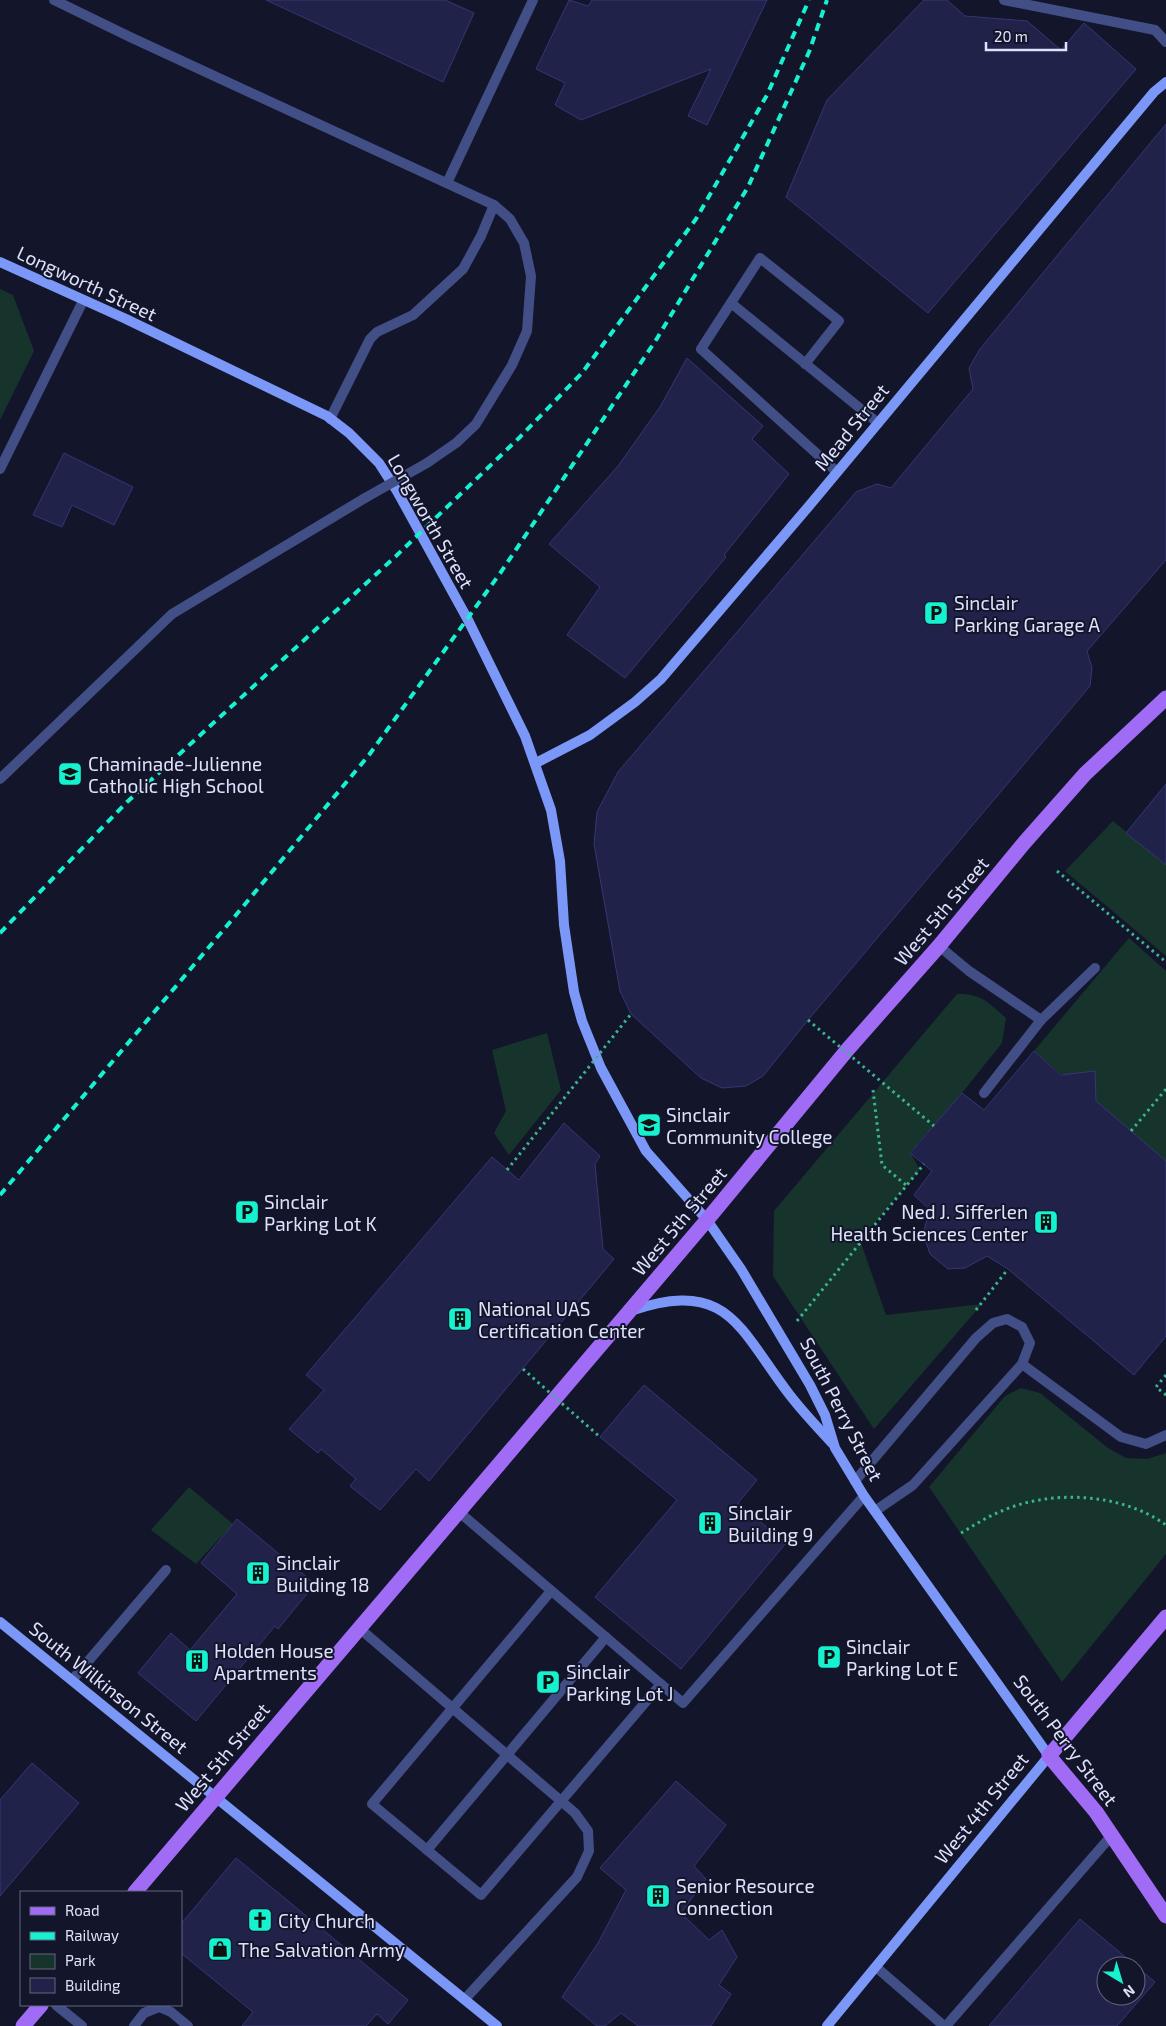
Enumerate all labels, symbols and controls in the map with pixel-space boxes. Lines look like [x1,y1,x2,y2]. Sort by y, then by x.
scale bar [986,20,1066,52]
text: 20 m [994,27,1028,45]
street label: Longworth Street [13,241,161,325]
street label: Mead Street [809,379,893,475]
street label: Longworth Street [383,450,479,592]
place label: Sinclair Parking Garage A [954,591,1100,636]
parking icon: Sinclair Parking Garage A [923,600,949,626]
place label: Chaminade-Julienne Catholic High School [88,752,264,797]
school or university icon: Chaminade-Julienne Catholic High School [57,761,83,787]
street label: West 5th Street [889,852,993,970]
place label: Sinclair Community College [666,1103,832,1148]
school or university icon: Sinclair Community College [636,1112,662,1138]
street label: West 5th Street [627,1162,731,1280]
place label: Sinclair Parking Lot K [264,1190,377,1235]
parking icon: Sinclair Parking Lot K [234,1199,260,1225]
place label: Ned J. Sifferlen Health Sciences Center [830,1200,1028,1245]
building icon: Ned J. Sifferlen Health Sciences Center [1033,1209,1059,1235]
place label: National UAS Certification Center [478,1297,645,1342]
building icon: National UAS Certification Center [447,1306,473,1332]
street label: South Perry Street [796,1333,888,1485]
place label: Sinclair Building 9 [728,1501,813,1546]
building icon: Sinclair Building 9 [697,1510,723,1536]
place label: Sinclair Building 18 [276,1551,370,1596]
building icon: Sinclair Building 18 [245,1560,271,1586]
street label: South Wilkinson Street [25,1616,193,1758]
place label: Sinclair Parking Lot E [846,1635,958,1680]
place label: Holden House Apartments [214,1639,334,1684]
parking icon: Sinclair Parking Lot E [816,1644,842,1670]
building icon: Holden House Apartments [184,1648,210,1674]
place label: Sinclair Parking Lot J [566,1660,674,1705]
parking icon: Sinclair Parking Lot J [535,1669,561,1695]
street label: South Perry Street [1009,1670,1123,1810]
street label: West 5th Street [170,1698,274,1816]
street label: West 4th Street [929,1748,1033,1868]
place label: Senior Resource Connection [676,1874,815,1919]
building icon: Senior Resource Connection [645,1883,671,1909]
legend [20,1891,182,2006]
text: Road [65,1901,100,1919]
church icon: City Church [247,1907,273,1933]
place label: City Church [278,1909,375,1932]
text: Railway [65,1926,119,1944]
shop icon: The Salvation Army [207,1936,233,1962]
place label: The Salvation Army [238,1938,405,1961]
text: Park [65,1951,96,1969]
north arrow [1096,1956,1146,2006]
text: Building [65,1976,121,1994]
text: N [1120,1982,1139,2001]

